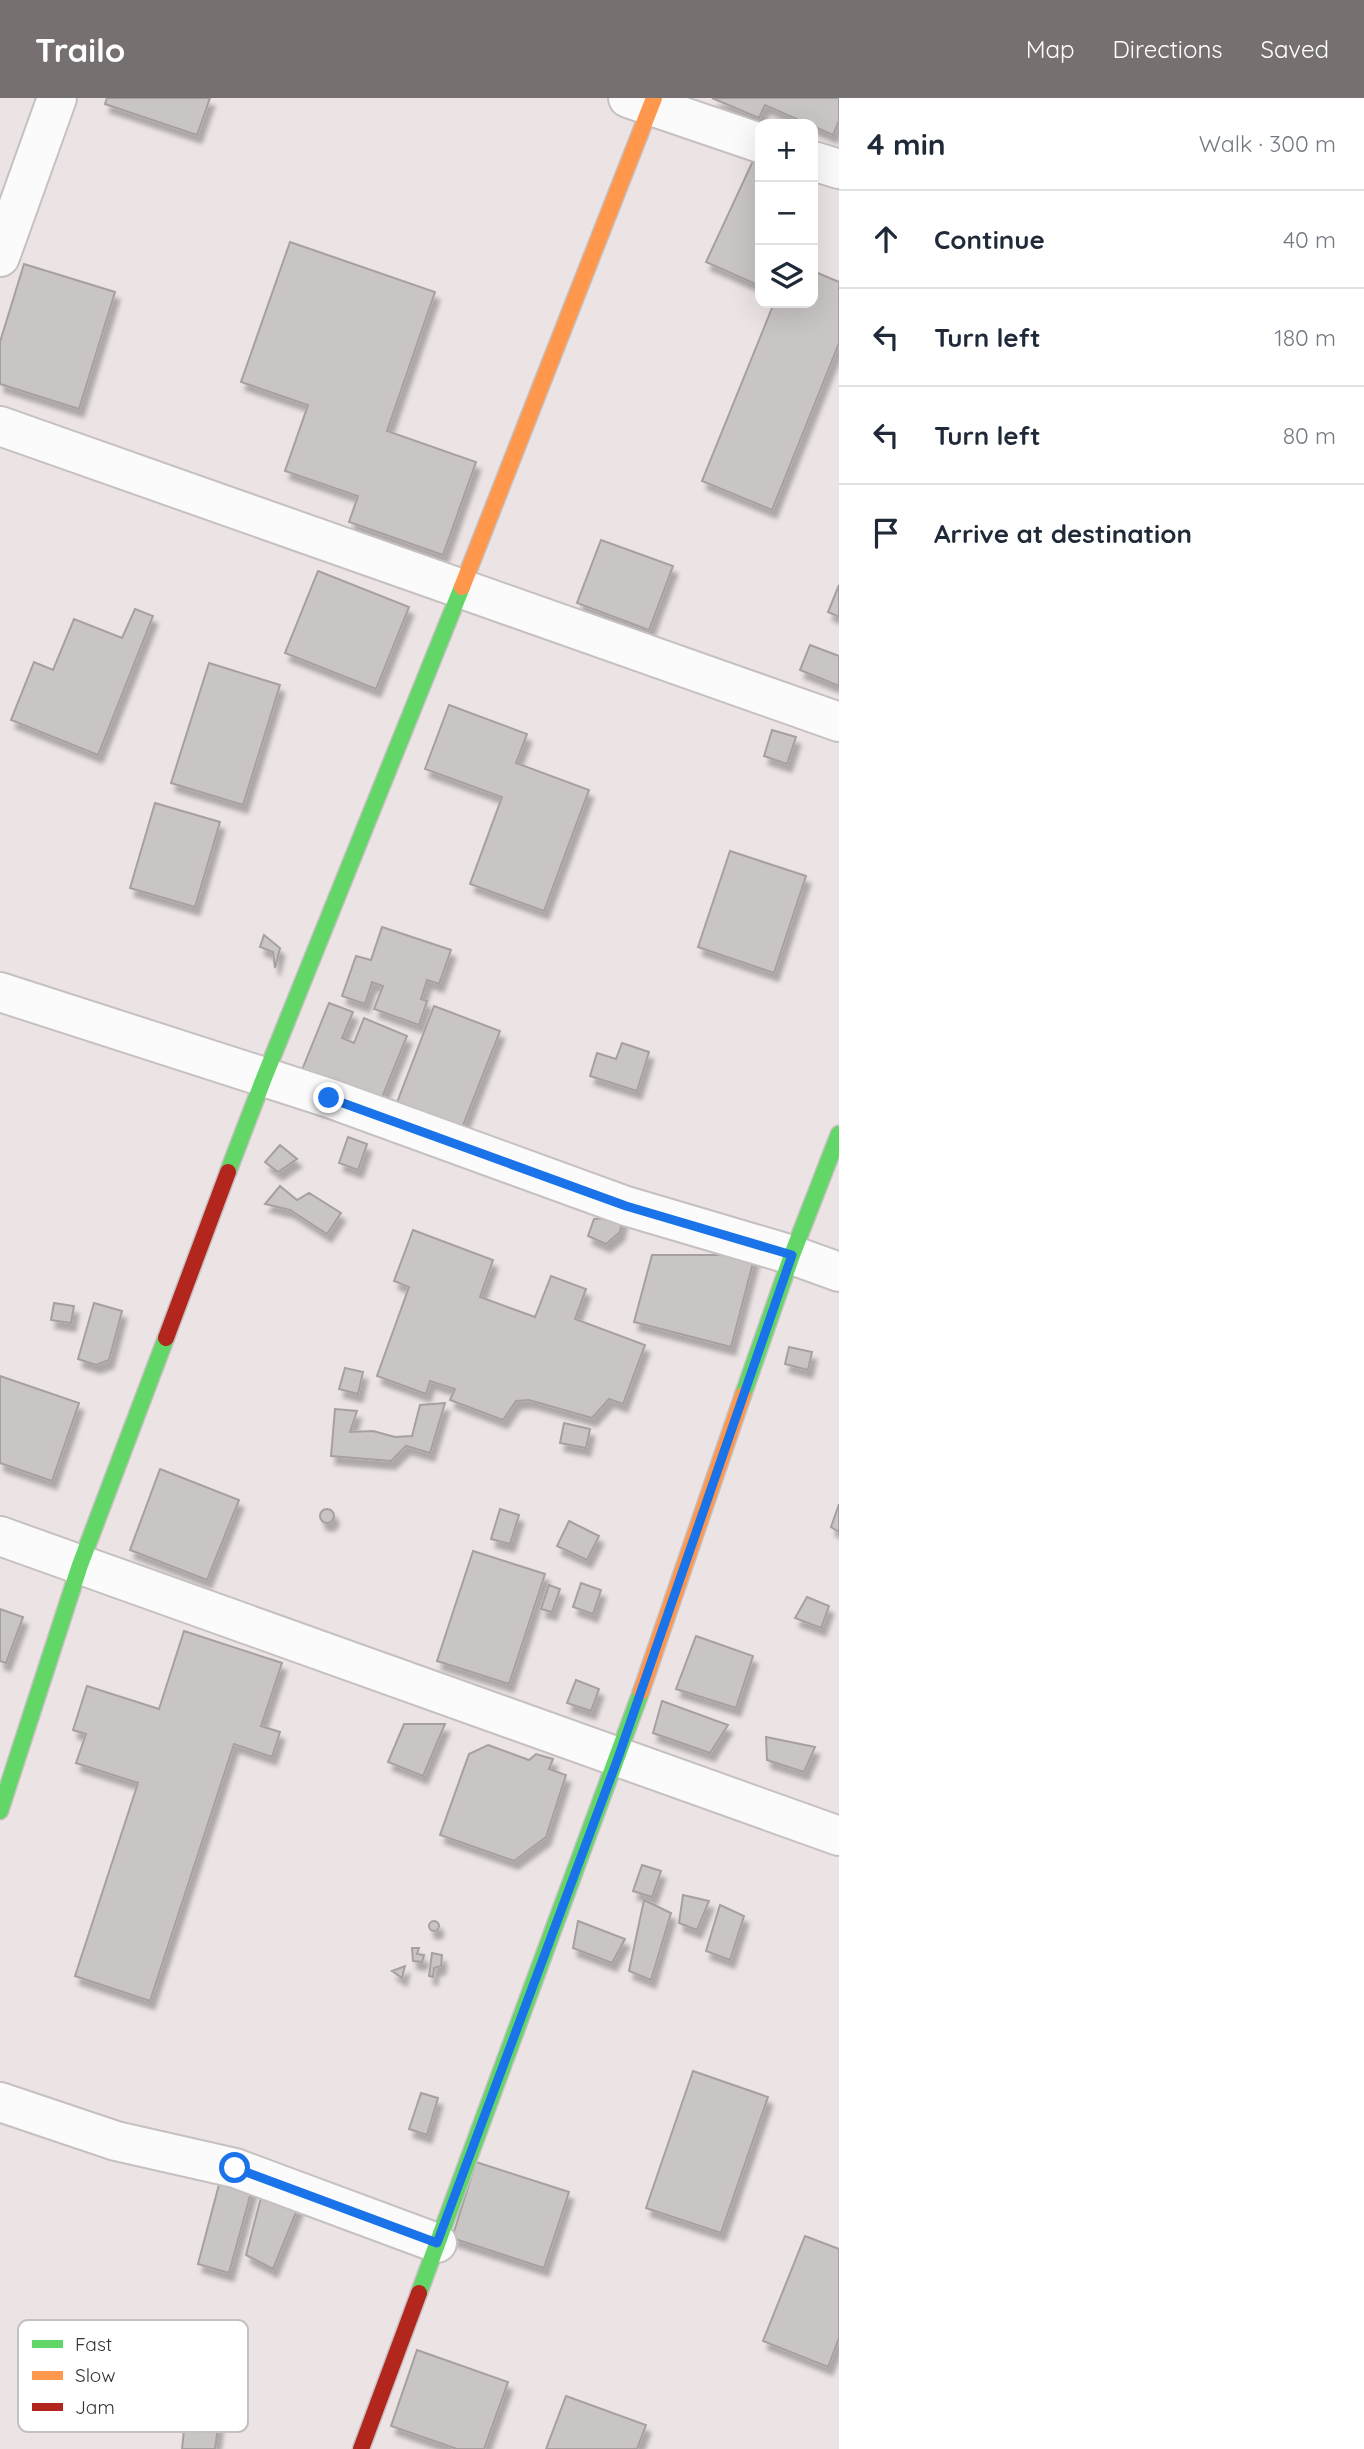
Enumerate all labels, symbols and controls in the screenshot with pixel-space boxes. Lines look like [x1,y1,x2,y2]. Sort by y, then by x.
text: Trailo [35,29,125,70]
text: Map [1026,34,1075,64]
text: Directions [1113,34,1223,64]
text: Saved [1261,34,1329,64]
map controls [755,119,818,308]
button: + [755,119,818,182]
text: 4 min [867,125,946,163]
text: Walk · 300 m [1199,129,1336,158]
button: − [755,182,818,245]
icon: ahead [867,220,905,258]
text: Continue [934,223,1045,256]
text: 40 m [1283,225,1336,254]
button: layers [755,245,818,308]
icon: left [867,318,905,356]
text: Turn left [934,321,1041,354]
text: 180 m [1274,323,1336,352]
icon: left [867,416,905,454]
text: Turn left [934,419,1041,452]
text: 80 m [1283,421,1336,450]
icon: arrive [867,514,905,552]
text: Arrive at destination [934,517,1192,550]
route end [313,1082,344,1113]
route start [219,2152,250,2183]
legend [18,2320,248,2432]
text: Fast [75,2332,112,2356]
text: Slow [75,2363,116,2387]
text: Jam [75,2395,115,2419]

